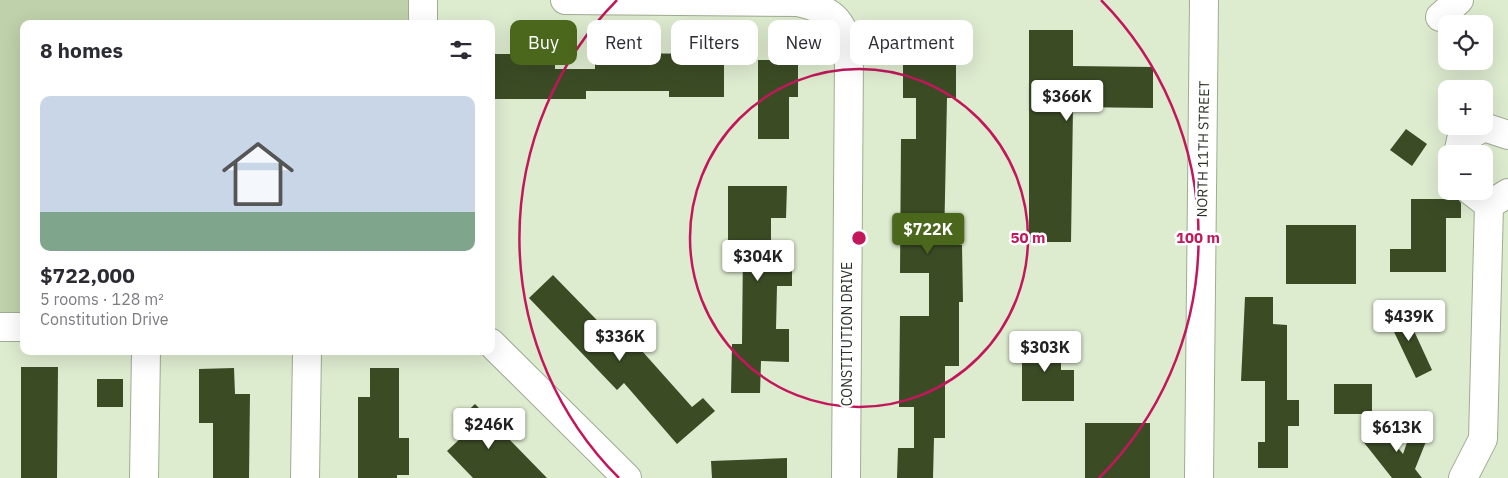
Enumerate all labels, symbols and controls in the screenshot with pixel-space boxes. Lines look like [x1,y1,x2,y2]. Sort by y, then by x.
map controls [1438,15,1493,200]
button: locate [1438,15,1493,70]
chip: Buy [510,20,577,65]
chip: Rent [587,20,661,65]
chip: Filters [671,20,758,65]
chip: New [768,20,840,65]
chip: Apartment [850,20,973,65]
text: 8 homes [40,36,123,64]
icon: filters [447,36,475,64]
pin: $366K [1032,80,1102,122]
street label: NORTH 11TH STREET [1193,80,1213,218]
button: + [1438,80,1493,135]
text: $366K [1042,86,1092,106]
icon: home [213,129,303,219]
button: − [1438,145,1493,200]
pin: $722K [893,212,963,255]
text: $722K [903,219,953,239]
text: 50 m [1011,228,1045,247]
text: 100 m [1176,228,1220,247]
centre of rings [850,229,868,247]
pin: $304K [723,240,793,282]
text: $304K [733,246,783,266]
text: $722,000 [40,261,135,289]
street label: CONSTITUTION DRIVE [838,262,856,406]
text: 5 rooms · 128 m² [40,289,164,309]
pin: $439K [1374,300,1444,342]
text: $439K [1384,306,1434,326]
text: Constitution Drive [40,309,169,329]
pin: $336K [585,320,655,362]
text: $336K [595,326,645,346]
pin: $303K [1010,330,1080,373]
text: $303K [1020,337,1070,357]
pin: $246K [454,408,524,450]
pin: $613K [1362,410,1432,453]
text: $246K [464,414,514,434]
text: $613K [1372,417,1422,437]

